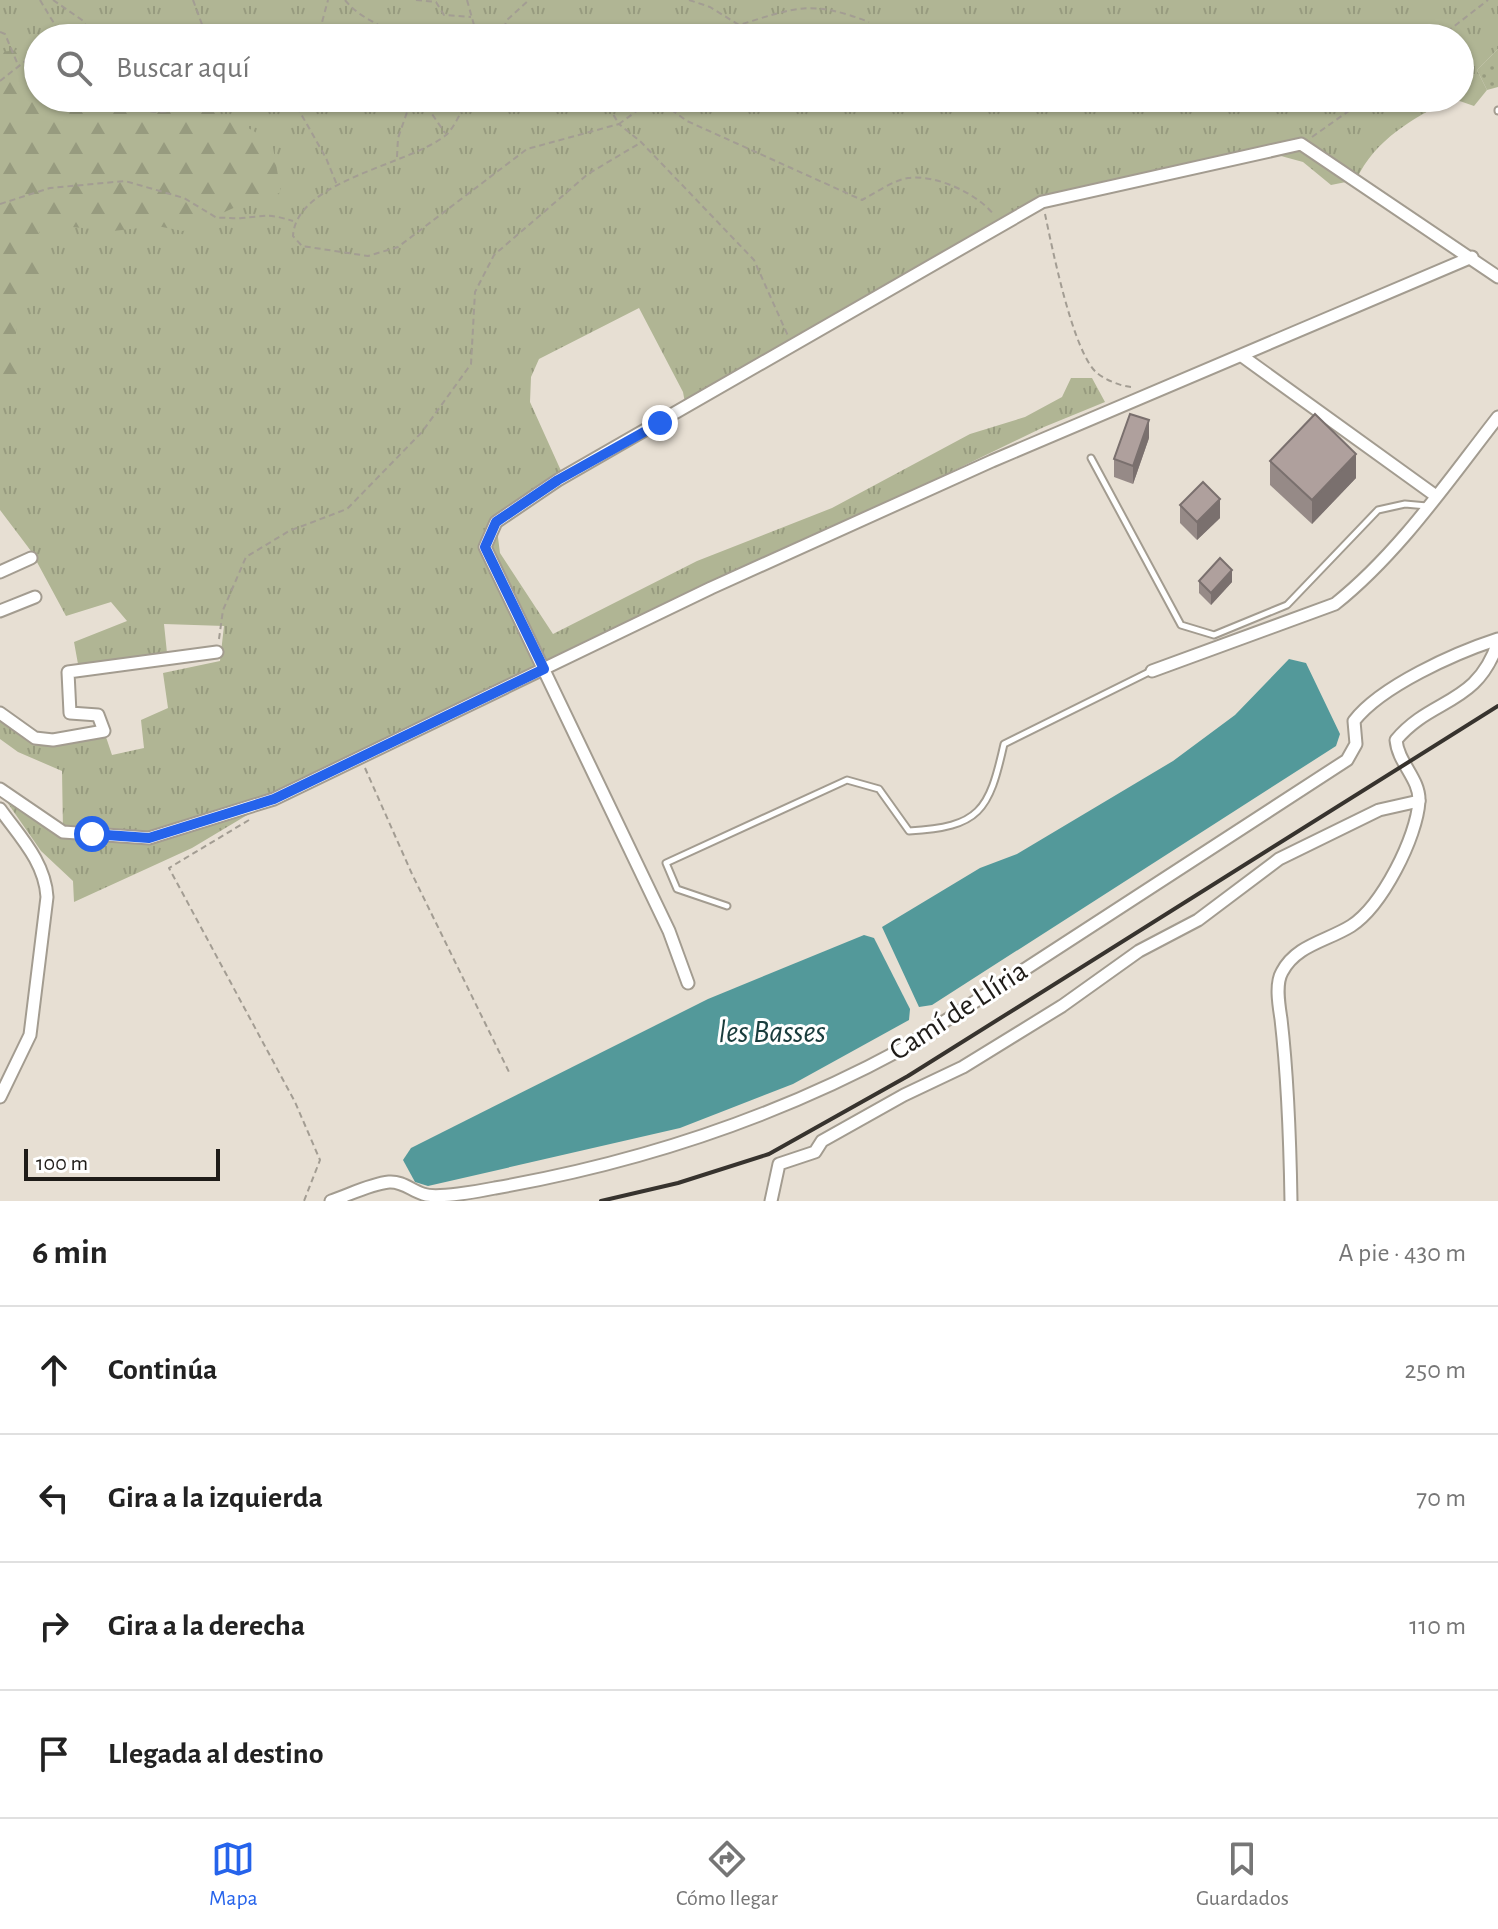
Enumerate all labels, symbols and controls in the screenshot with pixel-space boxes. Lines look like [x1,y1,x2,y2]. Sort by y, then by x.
search box [24,24,1474,112]
icon: search [52,46,96,90]
text: Buscar aquí [116,53,250,83]
route end [642,405,678,441]
route start [74,816,110,852]
street label: Camí de Llíria [884,955,1033,1066]
water label: les Basses [718,1016,826,1048]
scale bar [24,1145,220,1181]
text: 100 m [36,1152,88,1174]
text: 6 min [32,1236,108,1270]
text: A pie · 430 m [1339,1240,1466,1266]
icon: ahead [32,1348,76,1392]
text: Continúa [108,1355,217,1385]
text: 250 m [1404,1357,1466,1383]
icon: left [32,1476,76,1520]
text: Gira a la izquierda [108,1483,323,1513]
text: 70 m [1416,1485,1466,1511]
icon: right [32,1604,76,1648]
text: Gira a la derecha [108,1611,305,1641]
text: 110 m [1409,1613,1466,1639]
icon: arrive [32,1732,76,1776]
text: Llegada al destino [108,1739,324,1769]
tab: Mapa [209,1837,258,1911]
tab: Cómo llegar [676,1837,778,1911]
tab: Guardados [1196,1837,1289,1911]

